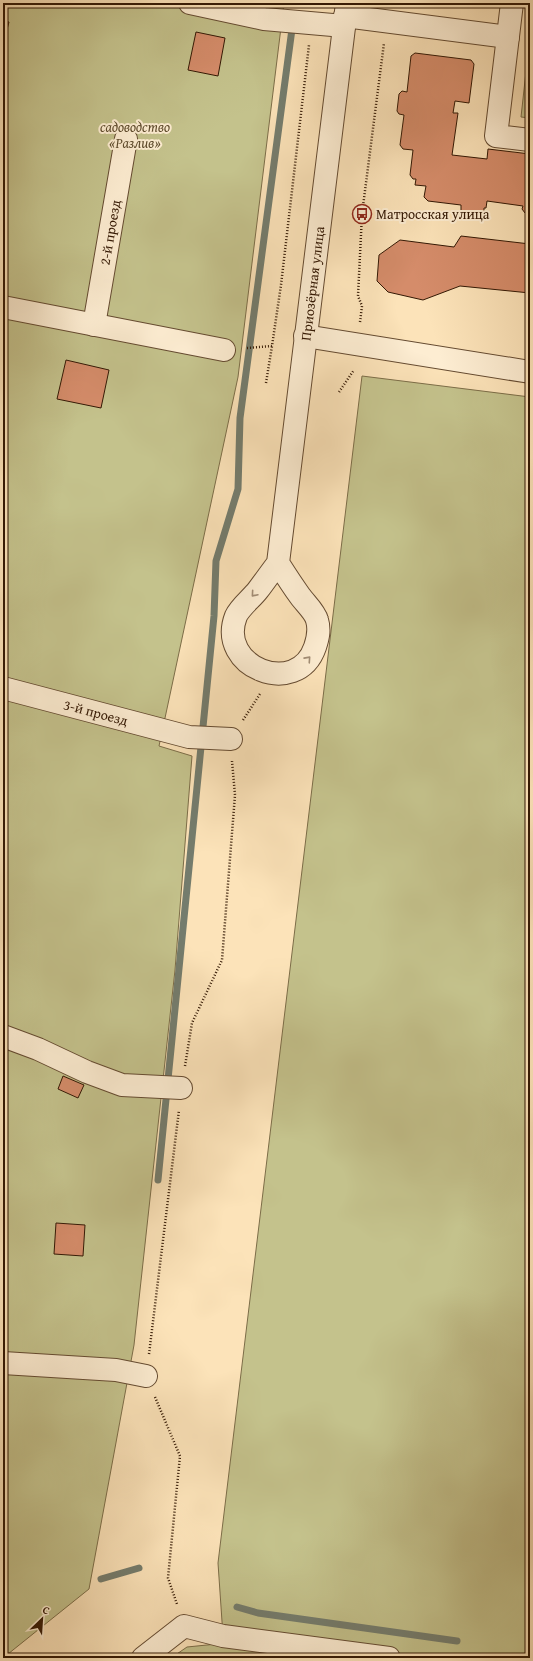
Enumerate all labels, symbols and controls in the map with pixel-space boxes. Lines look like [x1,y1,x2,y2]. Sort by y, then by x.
park label: садоводство «Разлив» [100,117,170,153]
street label: 2-й проезд [94,198,125,267]
bus stop icon: Матросская улица [351,203,373,225]
place label: Матросская улица [376,204,490,224]
street label: Приозёрная улица [295,225,329,342]
one-way arrow [252,590,259,597]
one-way arrow [303,656,311,664]
street label: 3-й проезд [61,694,131,731]
north arrow [22,1599,62,1639]
text: С [40,1601,52,1619]

